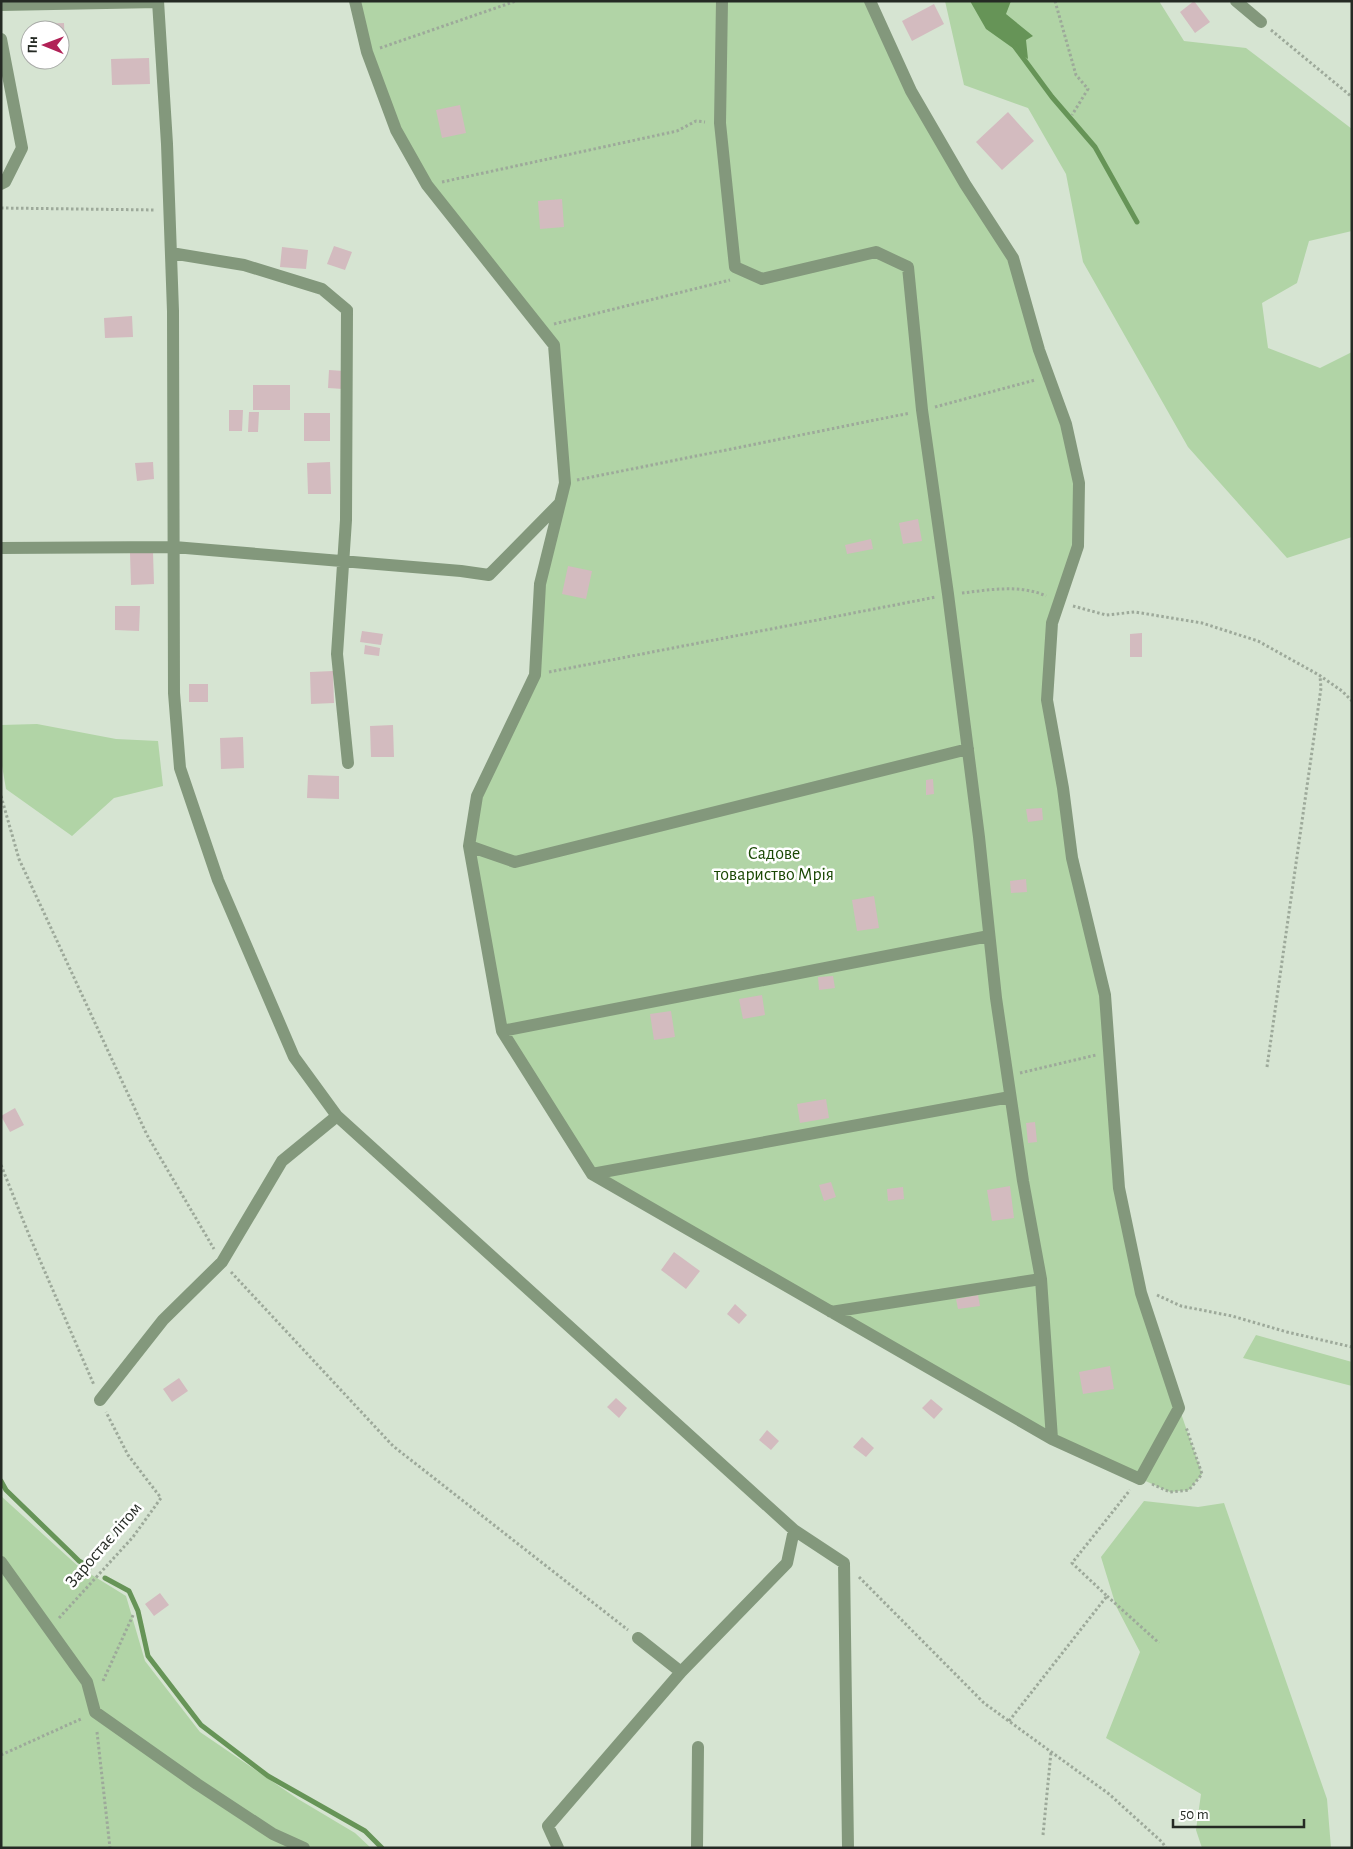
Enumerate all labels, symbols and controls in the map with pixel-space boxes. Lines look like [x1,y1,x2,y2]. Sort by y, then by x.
north arrow [20,20,70,70]
text: Пн [26,36,40,53]
park label: Садове товариство Мрія [713,845,834,884]
street label: Заростає літом [62,1499,146,1591]
scale bar [1173,1796,1304,1828]
text: 50 m [1180,1807,1209,1822]

